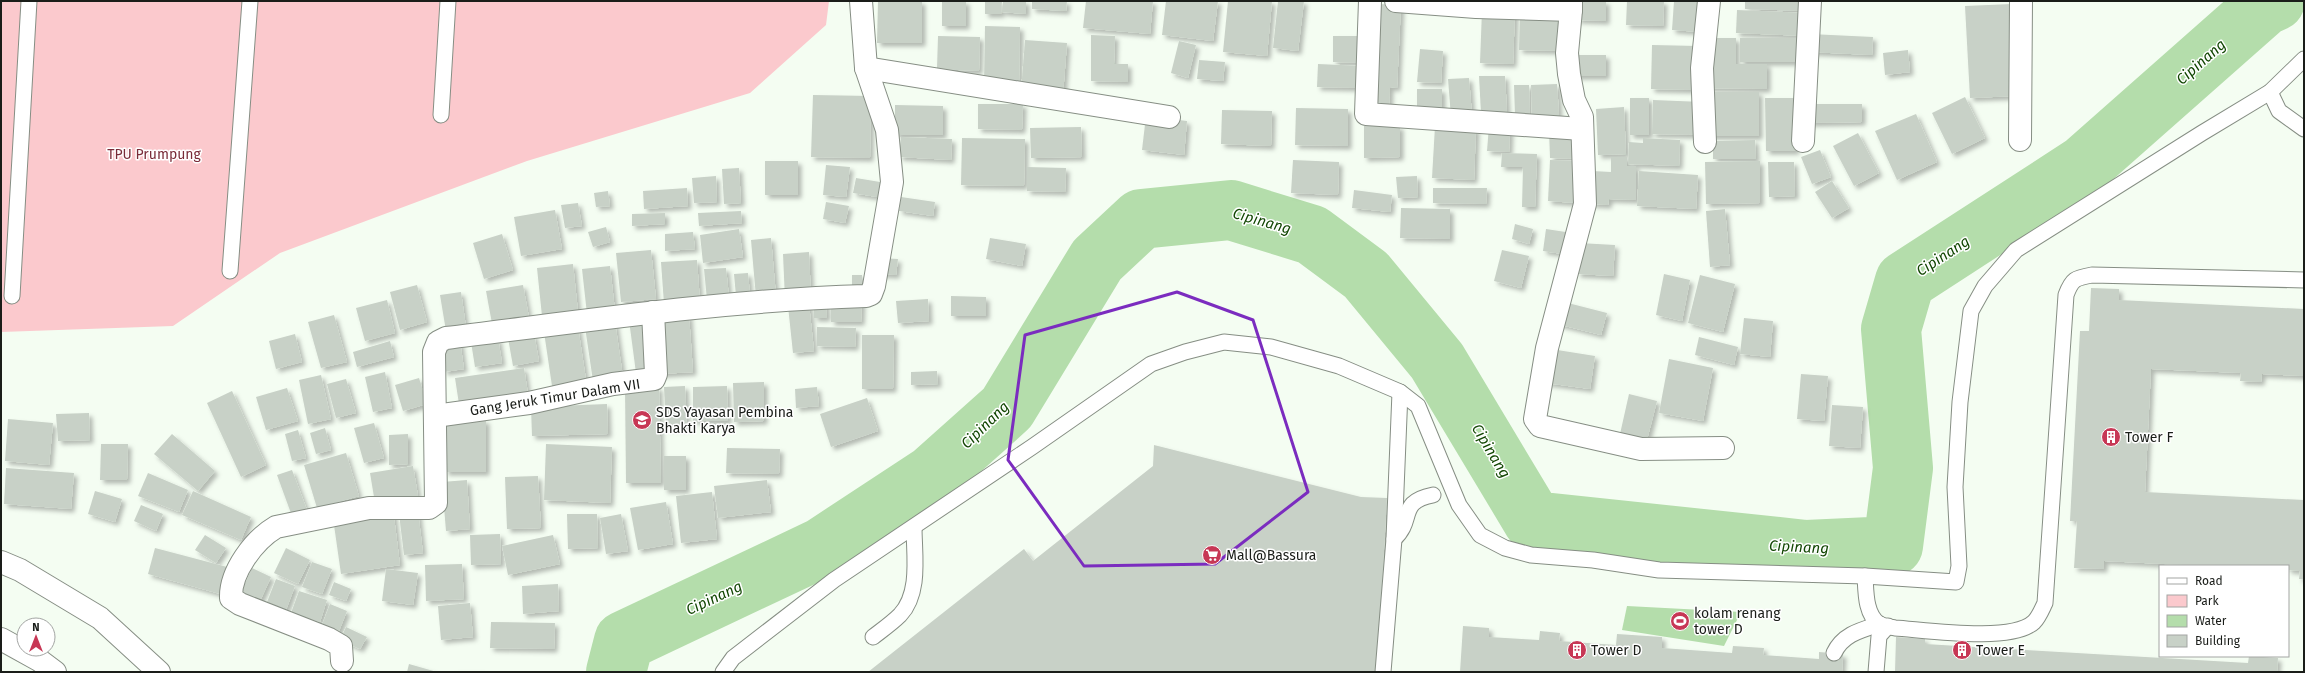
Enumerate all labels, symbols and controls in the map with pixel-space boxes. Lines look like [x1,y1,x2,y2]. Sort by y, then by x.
water label: Cipinang [2172,36,2230,88]
park label: TPU Prumpung [107,146,202,163]
water label: Cipinang [1231,204,1293,238]
water label: Cipinang [1913,232,1973,280]
street label: Gang Jeruk Timur Dalam VII [469,376,641,419]
water label: Cipinang [957,398,1013,452]
place label: SDS Yayasan Pembina Bhakti Karya [656,404,793,437]
school or university icon: SDS Yayasan Pembina Bhakti Karya [631,409,653,431]
water label: Cipinang [1468,421,1514,481]
building icon: Tower F [2100,426,2122,448]
place label: Tower F [2125,429,2173,446]
water label: Cipinang [1769,536,1829,558]
supermarket icon: Mall@Bassura [1201,544,1223,566]
place label: Mall@Bassura [1226,547,1316,564]
legend [2159,565,2289,657]
text: Road [2195,574,2223,588]
water label: Cipinang [683,577,745,619]
text: Park [2195,594,2219,608]
place label: kolam renang tower D [1694,605,1781,638]
sports icon: kolam renang tower D [1669,610,1691,632]
text: Water [2195,614,2227,628]
north arrow [16,617,56,657]
text: N [32,621,40,634]
text: Building [2195,634,2241,648]
building icon: Tower D [1566,639,1588,661]
building icon: Tower E [1951,639,1973,661]
place label: Tower D [1591,642,1641,659]
place label: Tower E [1976,642,2025,659]

